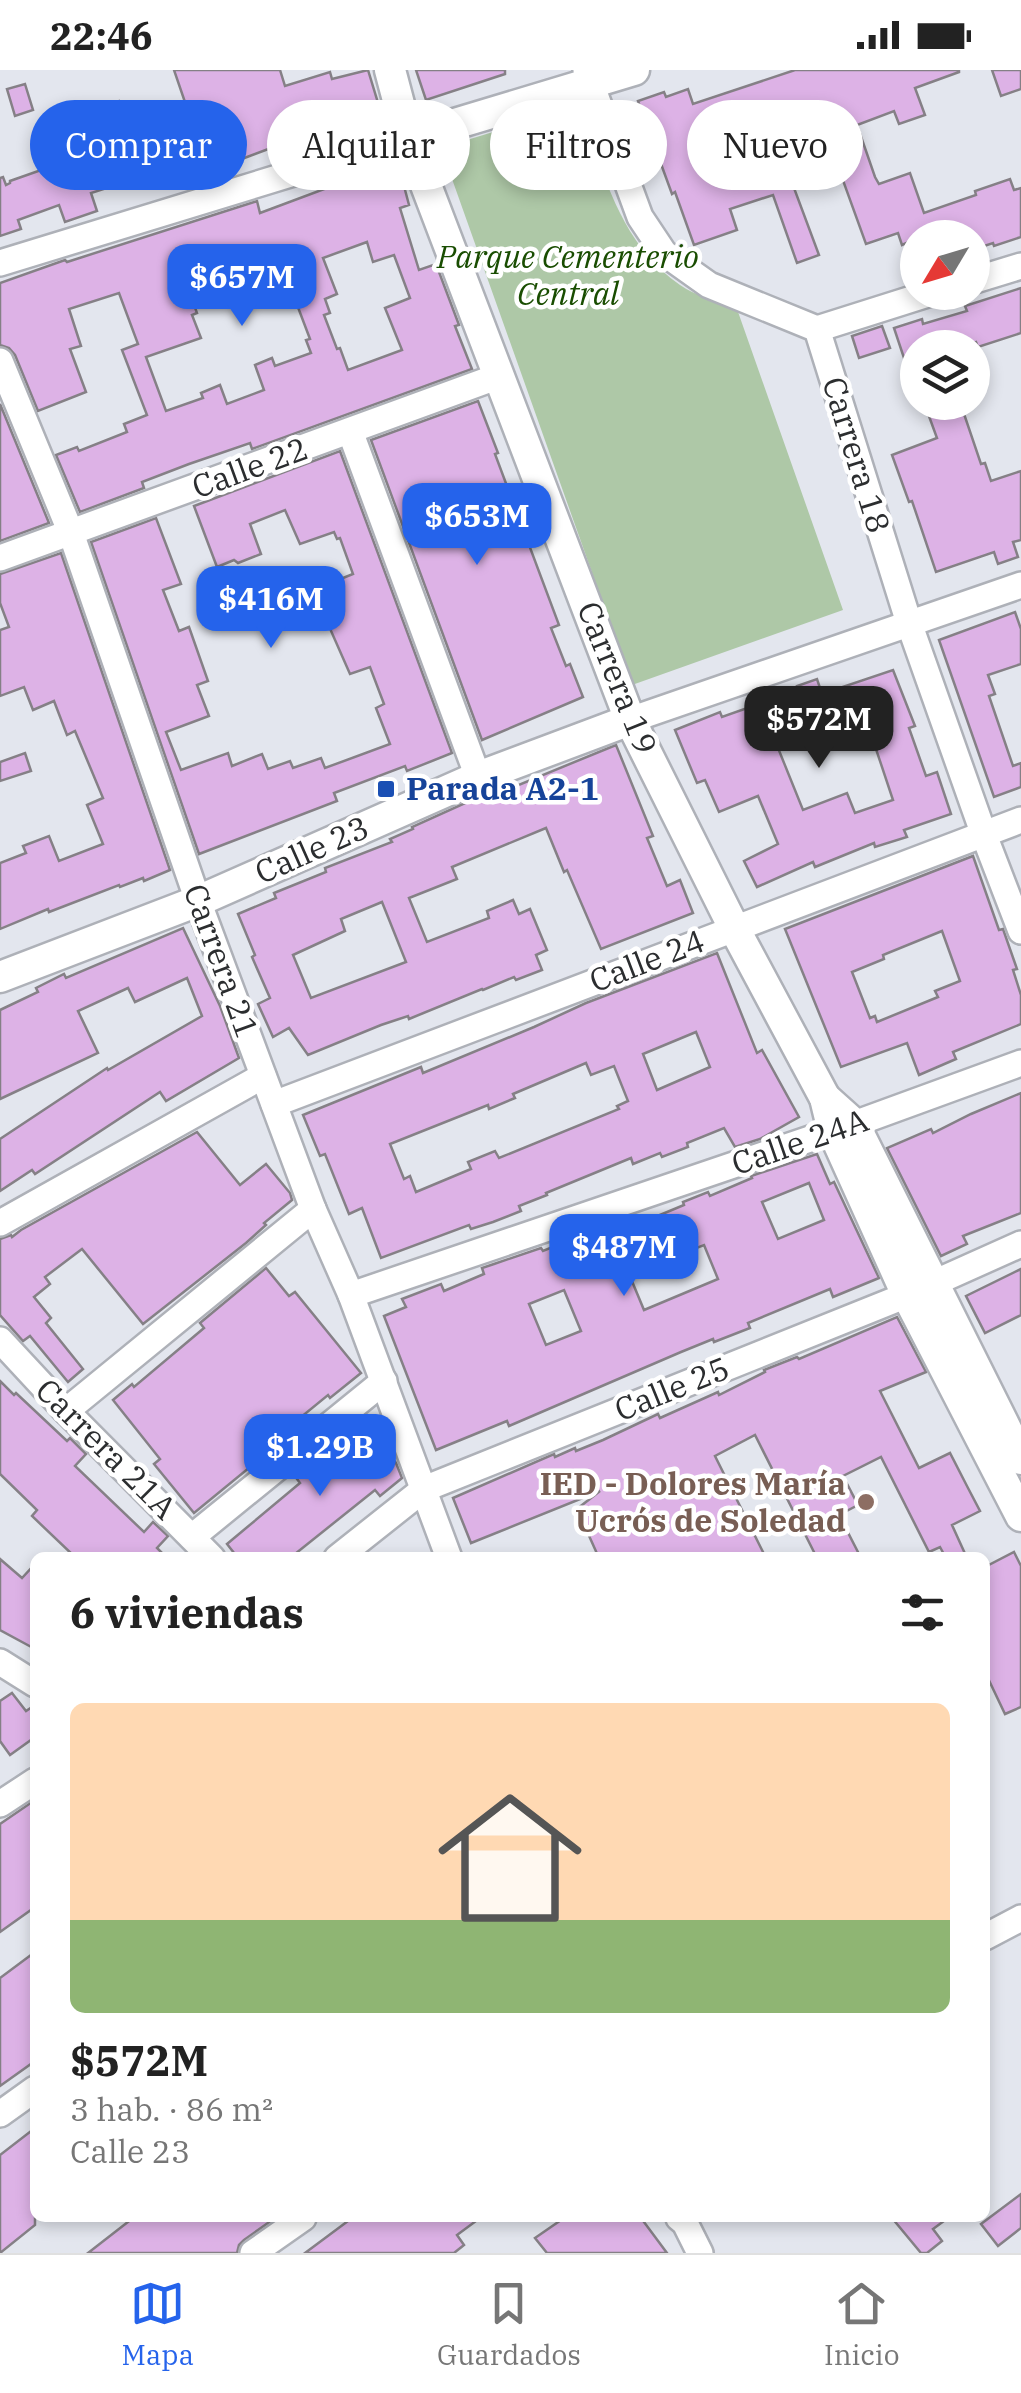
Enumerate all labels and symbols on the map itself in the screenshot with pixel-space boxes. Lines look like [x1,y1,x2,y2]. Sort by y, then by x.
north arrow [900,220,990,310]
park label: Parque Cementerio Central [436,235,699,314]
pin: $657M [172,244,312,329]
street label: Carrera 18 [813,372,901,538]
street label: Calle 22 [186,427,313,507]
pin: $653M [407,483,547,568]
pin: $416M [201,566,341,651]
street label: Carrera 19 [568,595,668,760]
pin: $572M [749,686,889,771]
place label: Parada A2-1 [406,767,599,809]
marker: Parada A2-1 [375,778,397,800]
street label: Calle 23 [248,805,375,893]
street label: Carrera 21 [175,878,269,1043]
street label: Calle 24 [583,919,710,1001]
street label: Calle 24A [726,1098,874,1184]
pin: $487M [554,1214,694,1299]
street label: Calle 25 [608,1346,735,1430]
street label: Carrera 21A [27,1369,186,1528]
pin: $1.29B [239,1414,401,1499]
place label: IED - Dolores María Ucrós de Soledad [540,1462,846,1541]
marker: IED - Dolores María Ucrós de Soledad [855,1491,877,1513]

